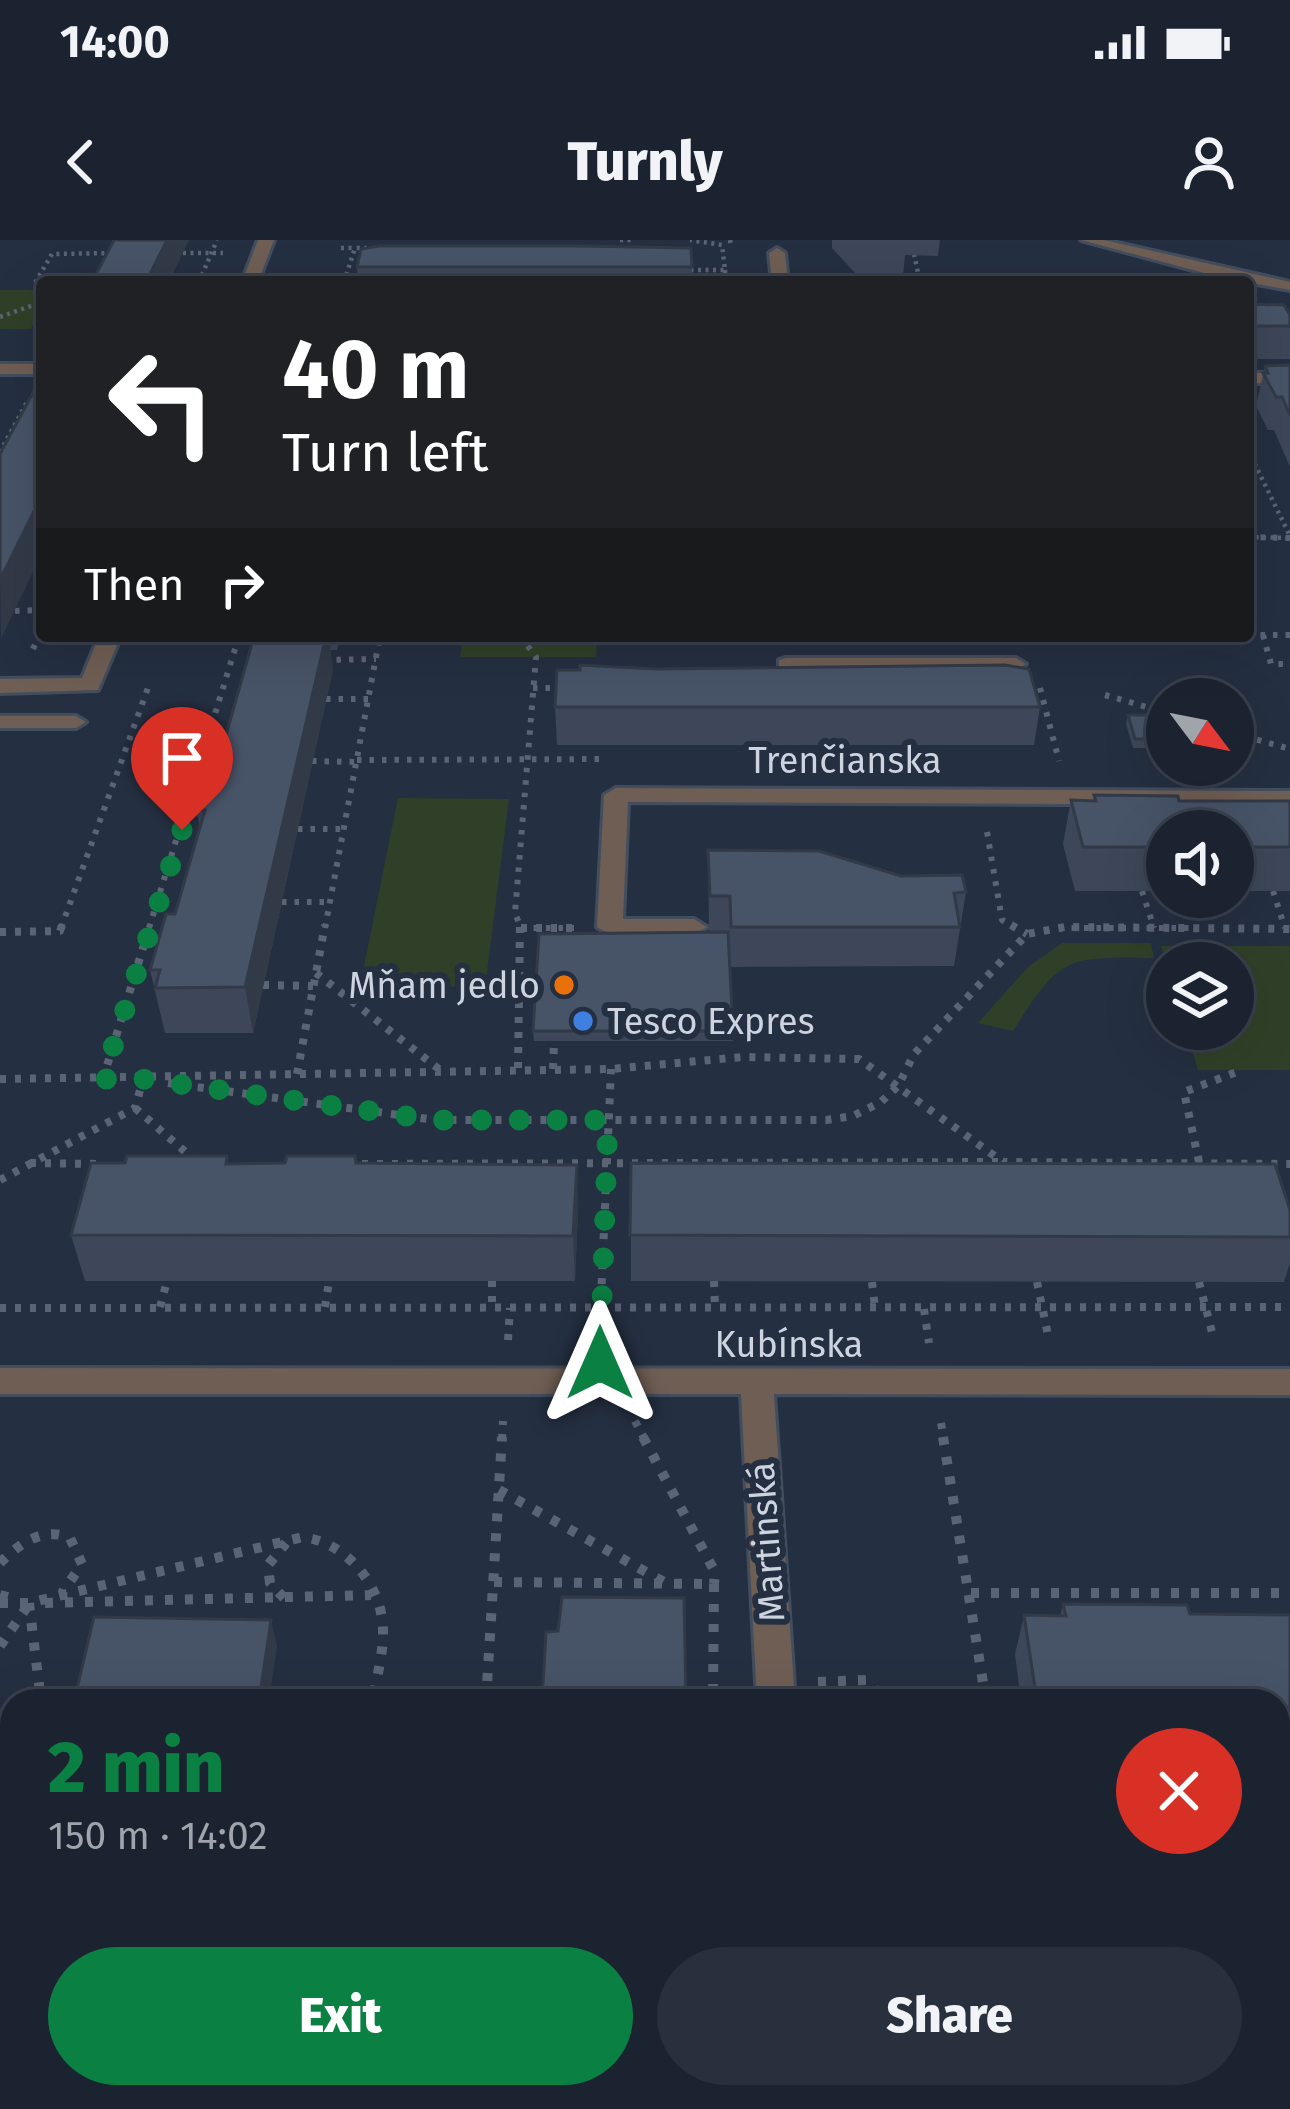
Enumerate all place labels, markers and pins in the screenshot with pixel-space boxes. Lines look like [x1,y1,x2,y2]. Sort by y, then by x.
pin [131,707,233,830]
place label: Mňam jedlo [348,964,540,1008]
marker: Mňam jedlo [551,972,577,998]
place label: Tesco Expres [607,1000,814,1044]
marker: Tesco Expres [570,1008,596,1034]

